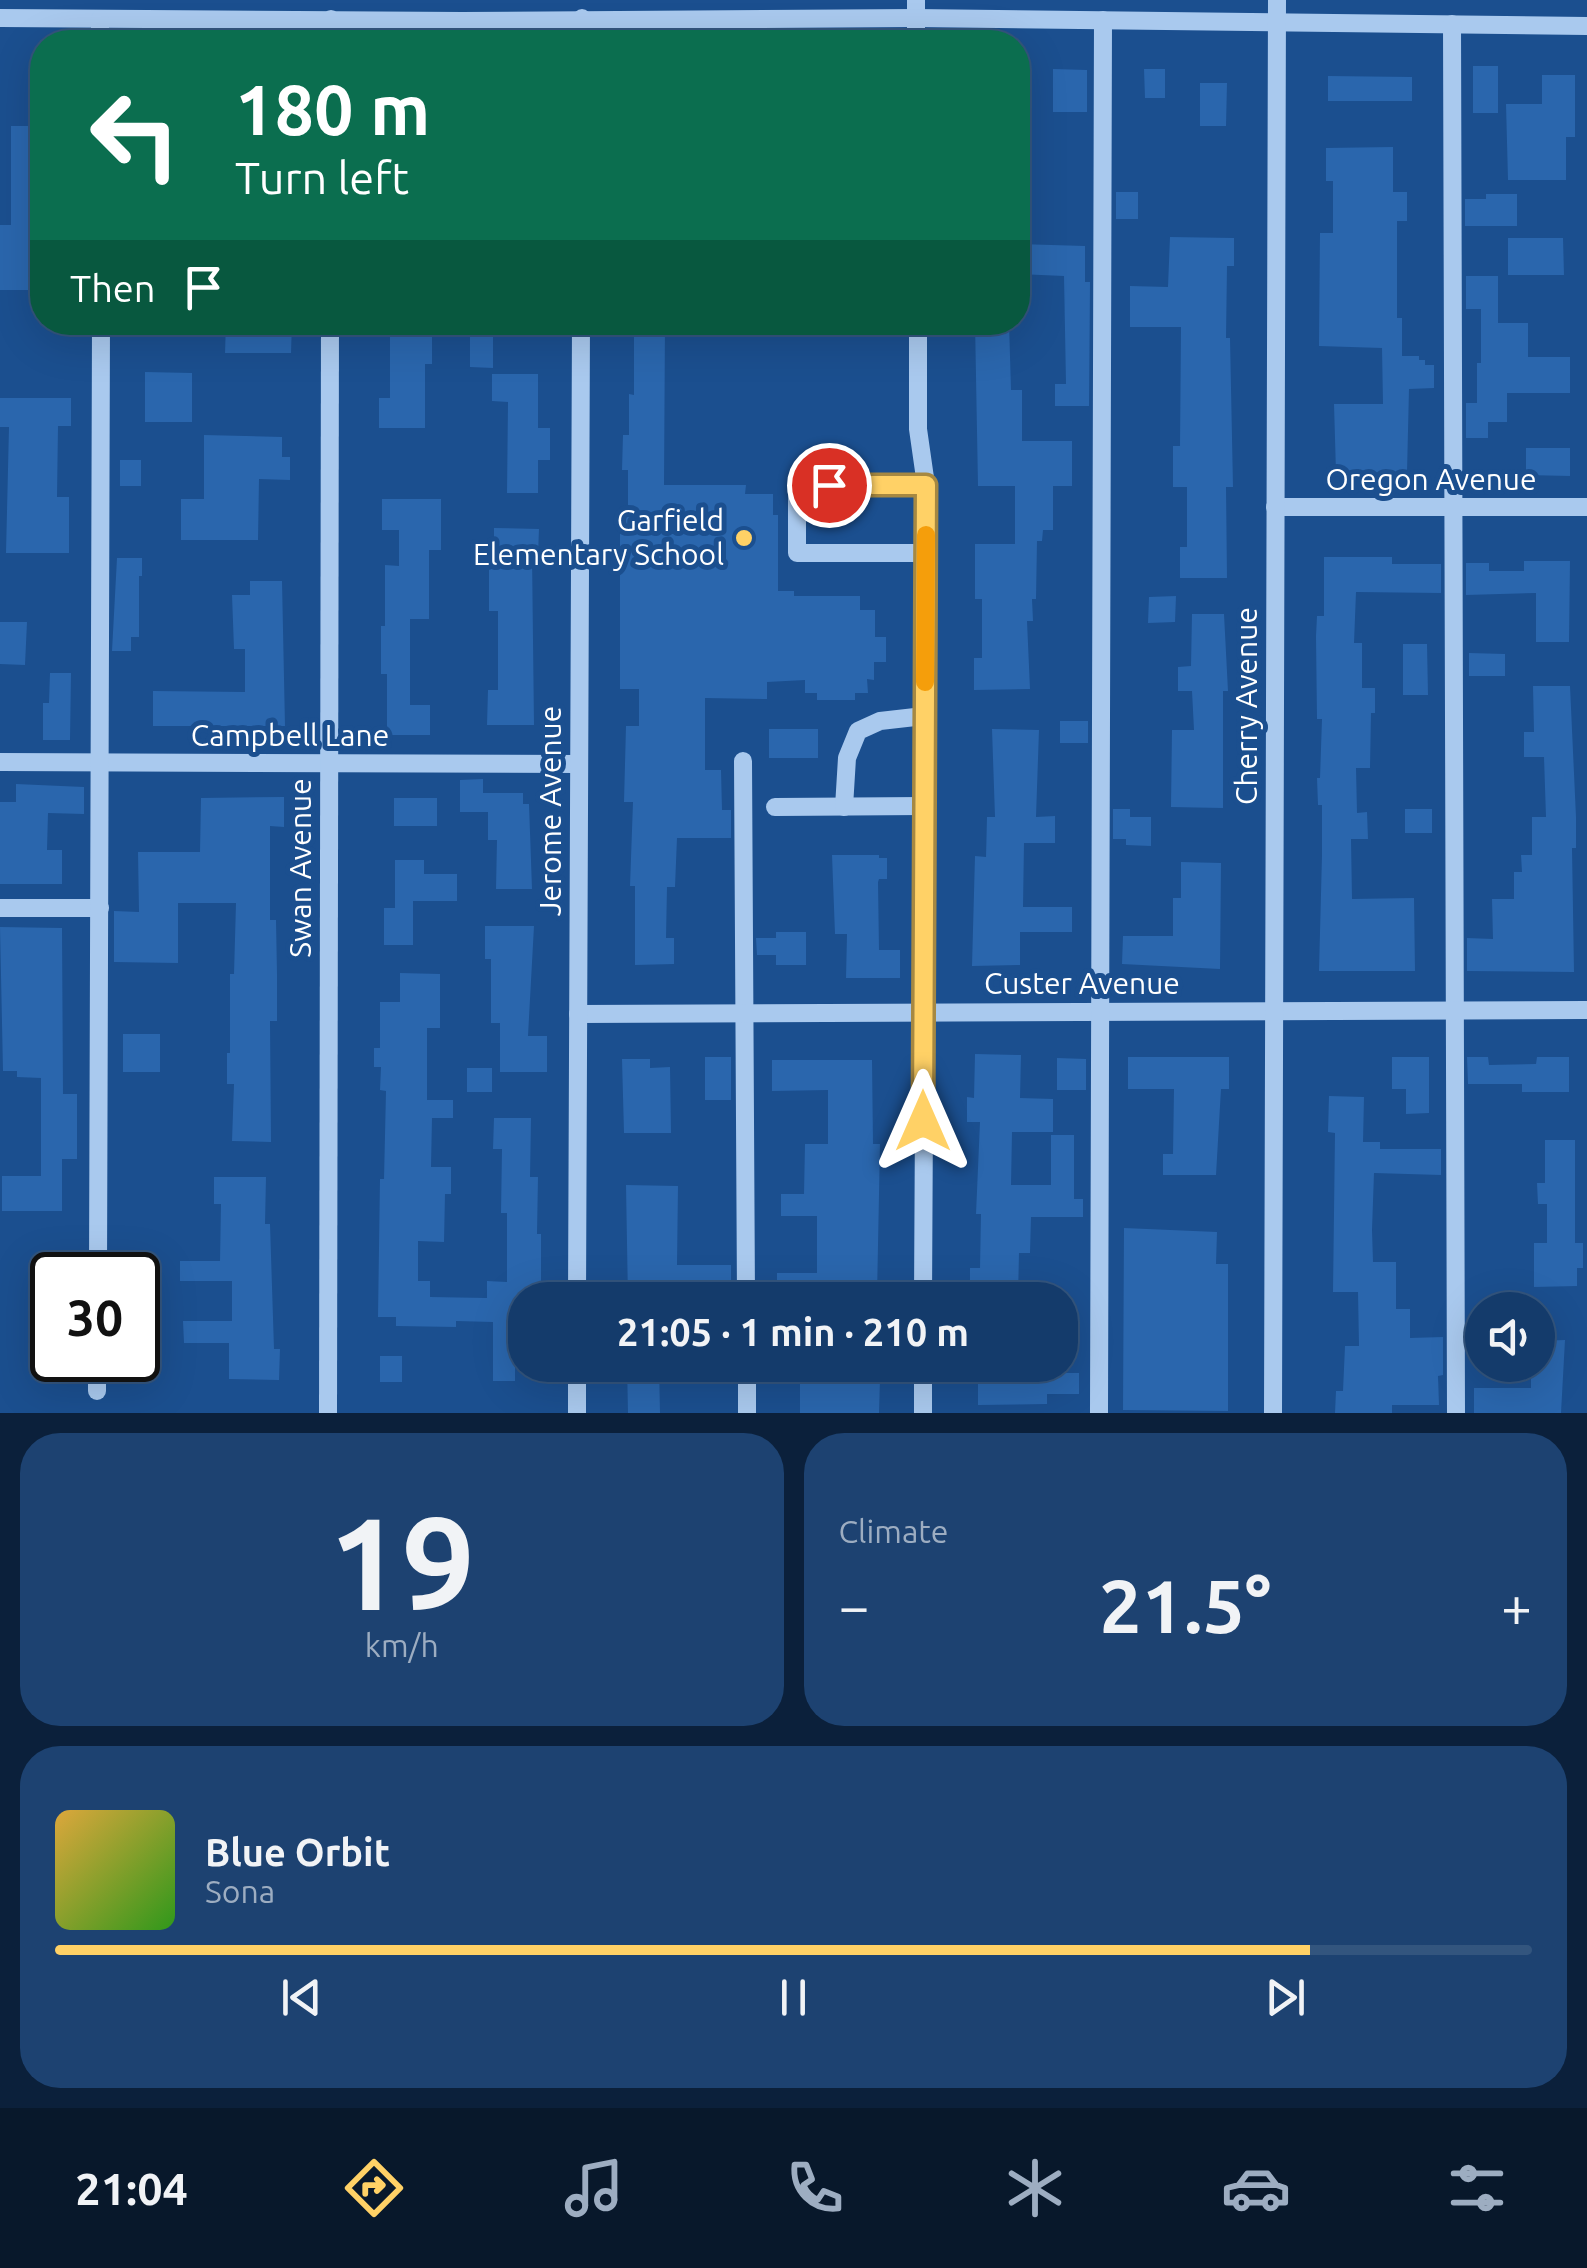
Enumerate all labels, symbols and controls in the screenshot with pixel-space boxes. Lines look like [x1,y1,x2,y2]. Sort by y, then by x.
icon: left [70,70,200,200]
text: 180 m [235,70,430,148]
text: Turn left [235,152,409,203]
icon: arrive [176,260,231,315]
text: Then [70,267,156,309]
pin [787,443,872,528]
icon: arrive [802,458,857,513]
street label: Oregon Avenue [1325,462,1537,496]
place label: Garfield Elementary School [473,503,724,571]
marker: Garfield Elementary School [733,527,755,549]
street label: Cherry Avenue [1229,607,1263,805]
street label: Jerome Avenue [533,706,567,916]
street label: Campbell Lane [191,718,389,752]
street label: Swan Avenue [283,778,317,958]
street label: Custer Avenue [984,966,1180,1000]
position arrow [871,1069,975,1173]
speed limit sign: 30 [30,1252,160,1382]
map controls [1465,1292,1555,1382]
button: sound [1465,1292,1555,1382]
text: 21:05 · 1 min · 210 m [617,1311,969,1353]
text: 19 [328,1489,475,1635]
text: Climate [839,1513,949,1549]
text: 21.5° [1099,1563,1271,1647]
text: − [839,1575,870,1636]
text: + [1501,1575,1532,1636]
text: km/h [365,1627,439,1663]
text: Blue Orbit [205,1831,390,1873]
text: Sona [205,1873,275,1909]
icon: previous [274,1970,329,2025]
icon: pause [766,1970,821,2025]
icon: next [1258,1970,1313,2025]
icon: directions [339,2153,409,2223]
icon: music [559,2153,629,2223]
icon: phone [780,2153,850,2223]
icon: climate [1000,2153,1070,2223]
icon: car [1221,2153,1291,2223]
icon: filters [1442,2153,1512,2223]
text: 21:04 [75,2163,188,2214]

